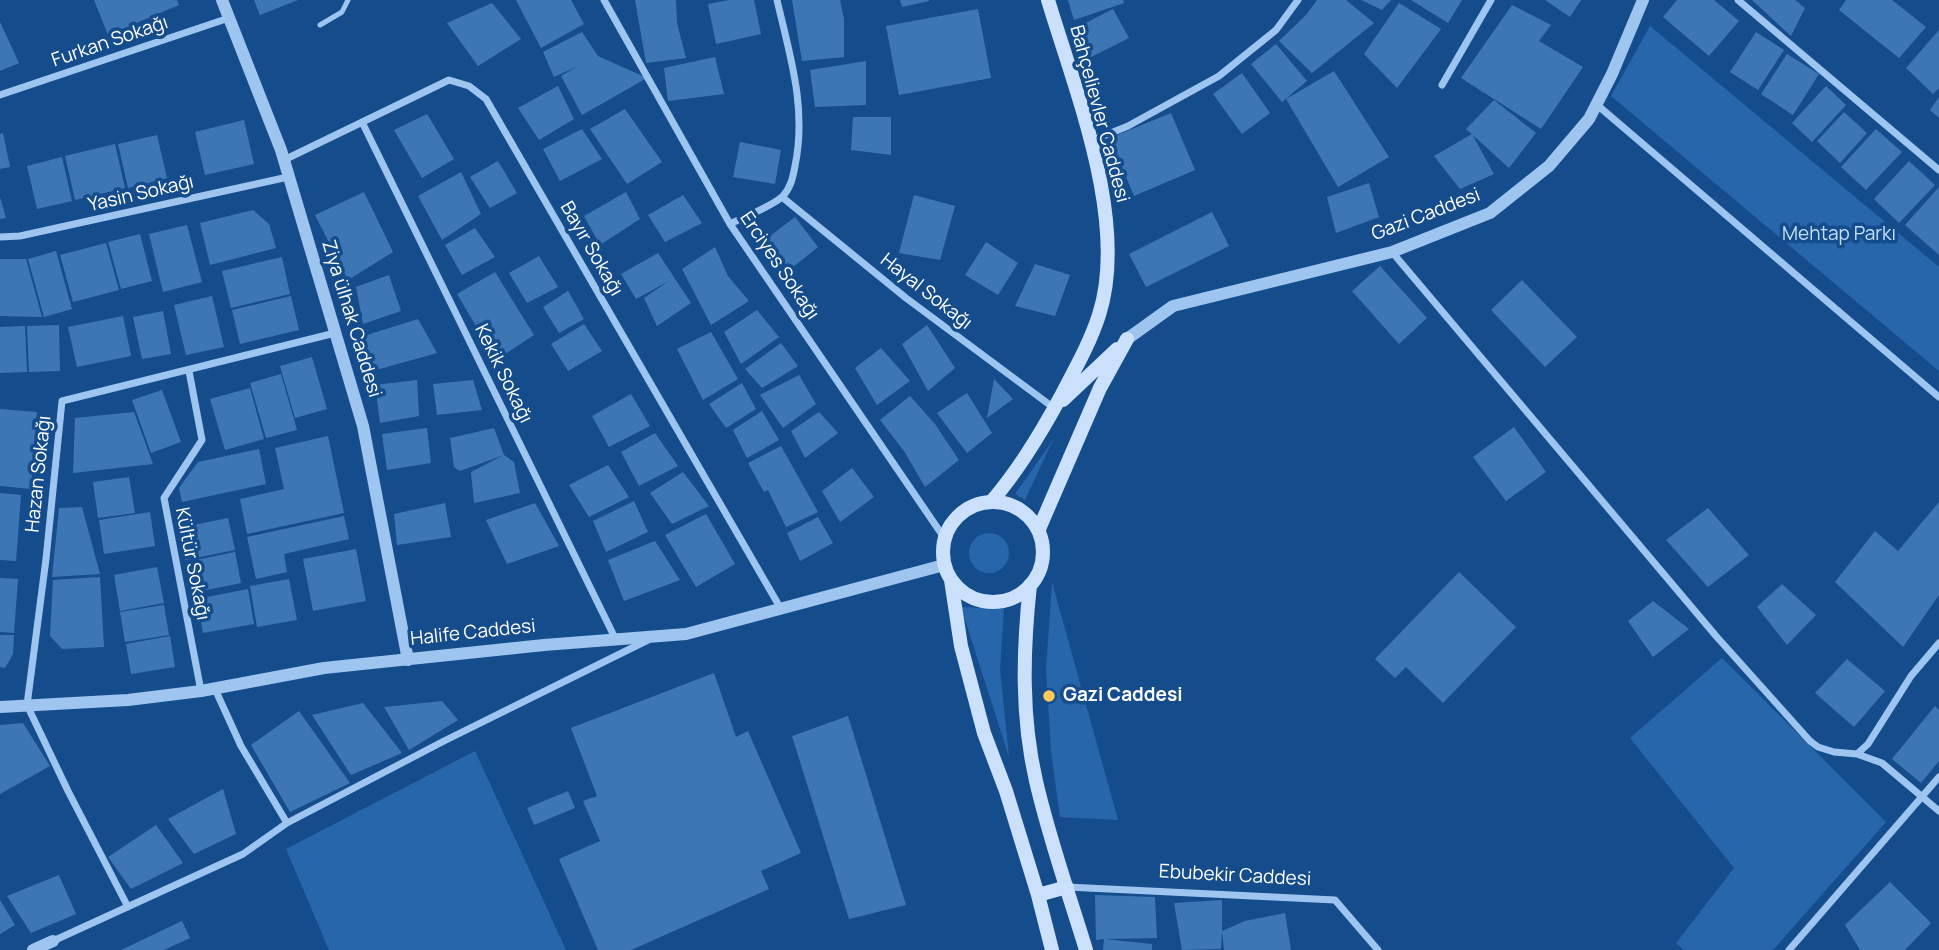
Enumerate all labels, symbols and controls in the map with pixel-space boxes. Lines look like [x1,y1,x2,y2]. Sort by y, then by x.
street label: Furkan Sokağı [49,11,171,73]
street label: Bahçelievler Caddesi [1064,23,1134,205]
street label: Yasin Sokağı [86,171,196,217]
street label: Gazi Caddesi [1369,184,1483,246]
street label: Bayır Sokağı [555,198,627,300]
street label: Erciyes Sokağı [735,208,823,324]
park label: Mehtap Parkı [1782,224,1896,246]
street label: Ziya ülhak Caddesi [316,238,386,400]
street label: Hayal Sokağı [876,249,976,335]
street label: Kekik Sokağı [469,321,537,427]
street label: Hazan Sokağı [22,414,56,534]
street label: Kültür Sokağı [170,506,214,622]
street label: Halife Caddesi [409,615,537,651]
place label: Gazi Caddesi [1063,685,1183,707]
marker: Gazi Caddesi [1041,688,1057,704]
street label: Ebubekir Caddesi [1158,861,1312,891]

